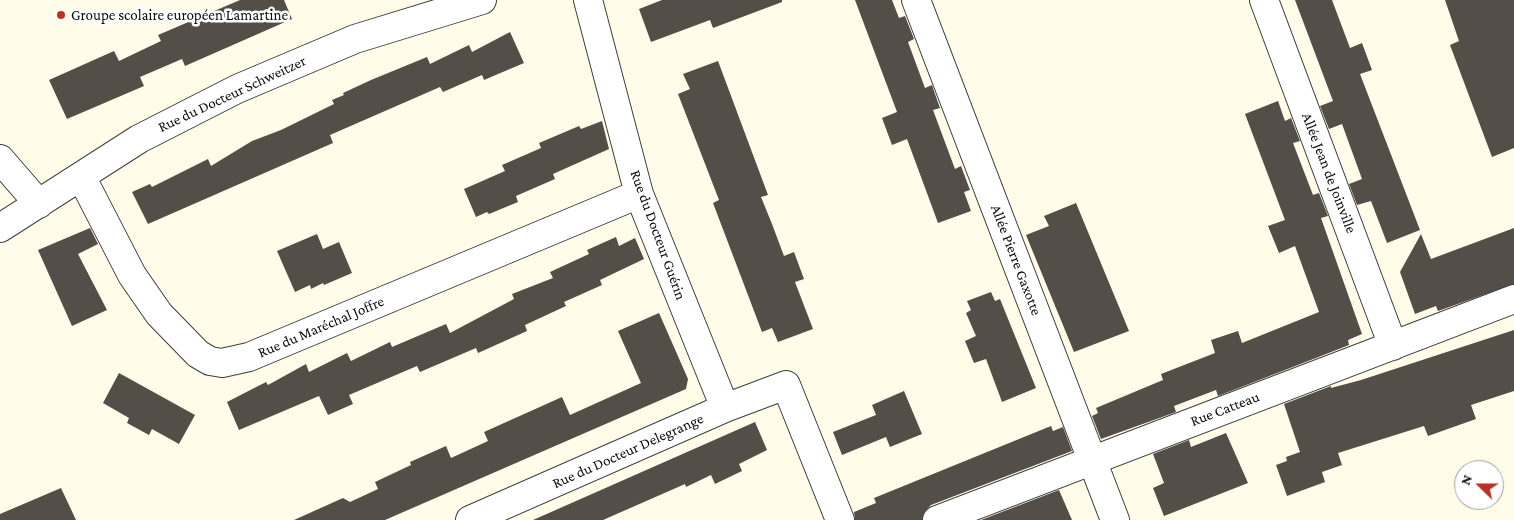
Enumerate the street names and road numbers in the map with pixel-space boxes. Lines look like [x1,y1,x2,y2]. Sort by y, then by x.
street label: Rue du Docteur Schweitzer [155,52,309,136]
street label: Allée Jean de Joinville [1298,110,1360,236]
street label: Rue du Docteur Guérin [626,168,690,302]
street label: Allée Pierre Gaxotte [987,202,1045,318]
street label: Rue du Maréchal Joffre [255,292,387,362]
street label: Rue Catteau [1188,388,1262,430]
street label: Rue du Docteur Delegrange [550,410,706,492]

